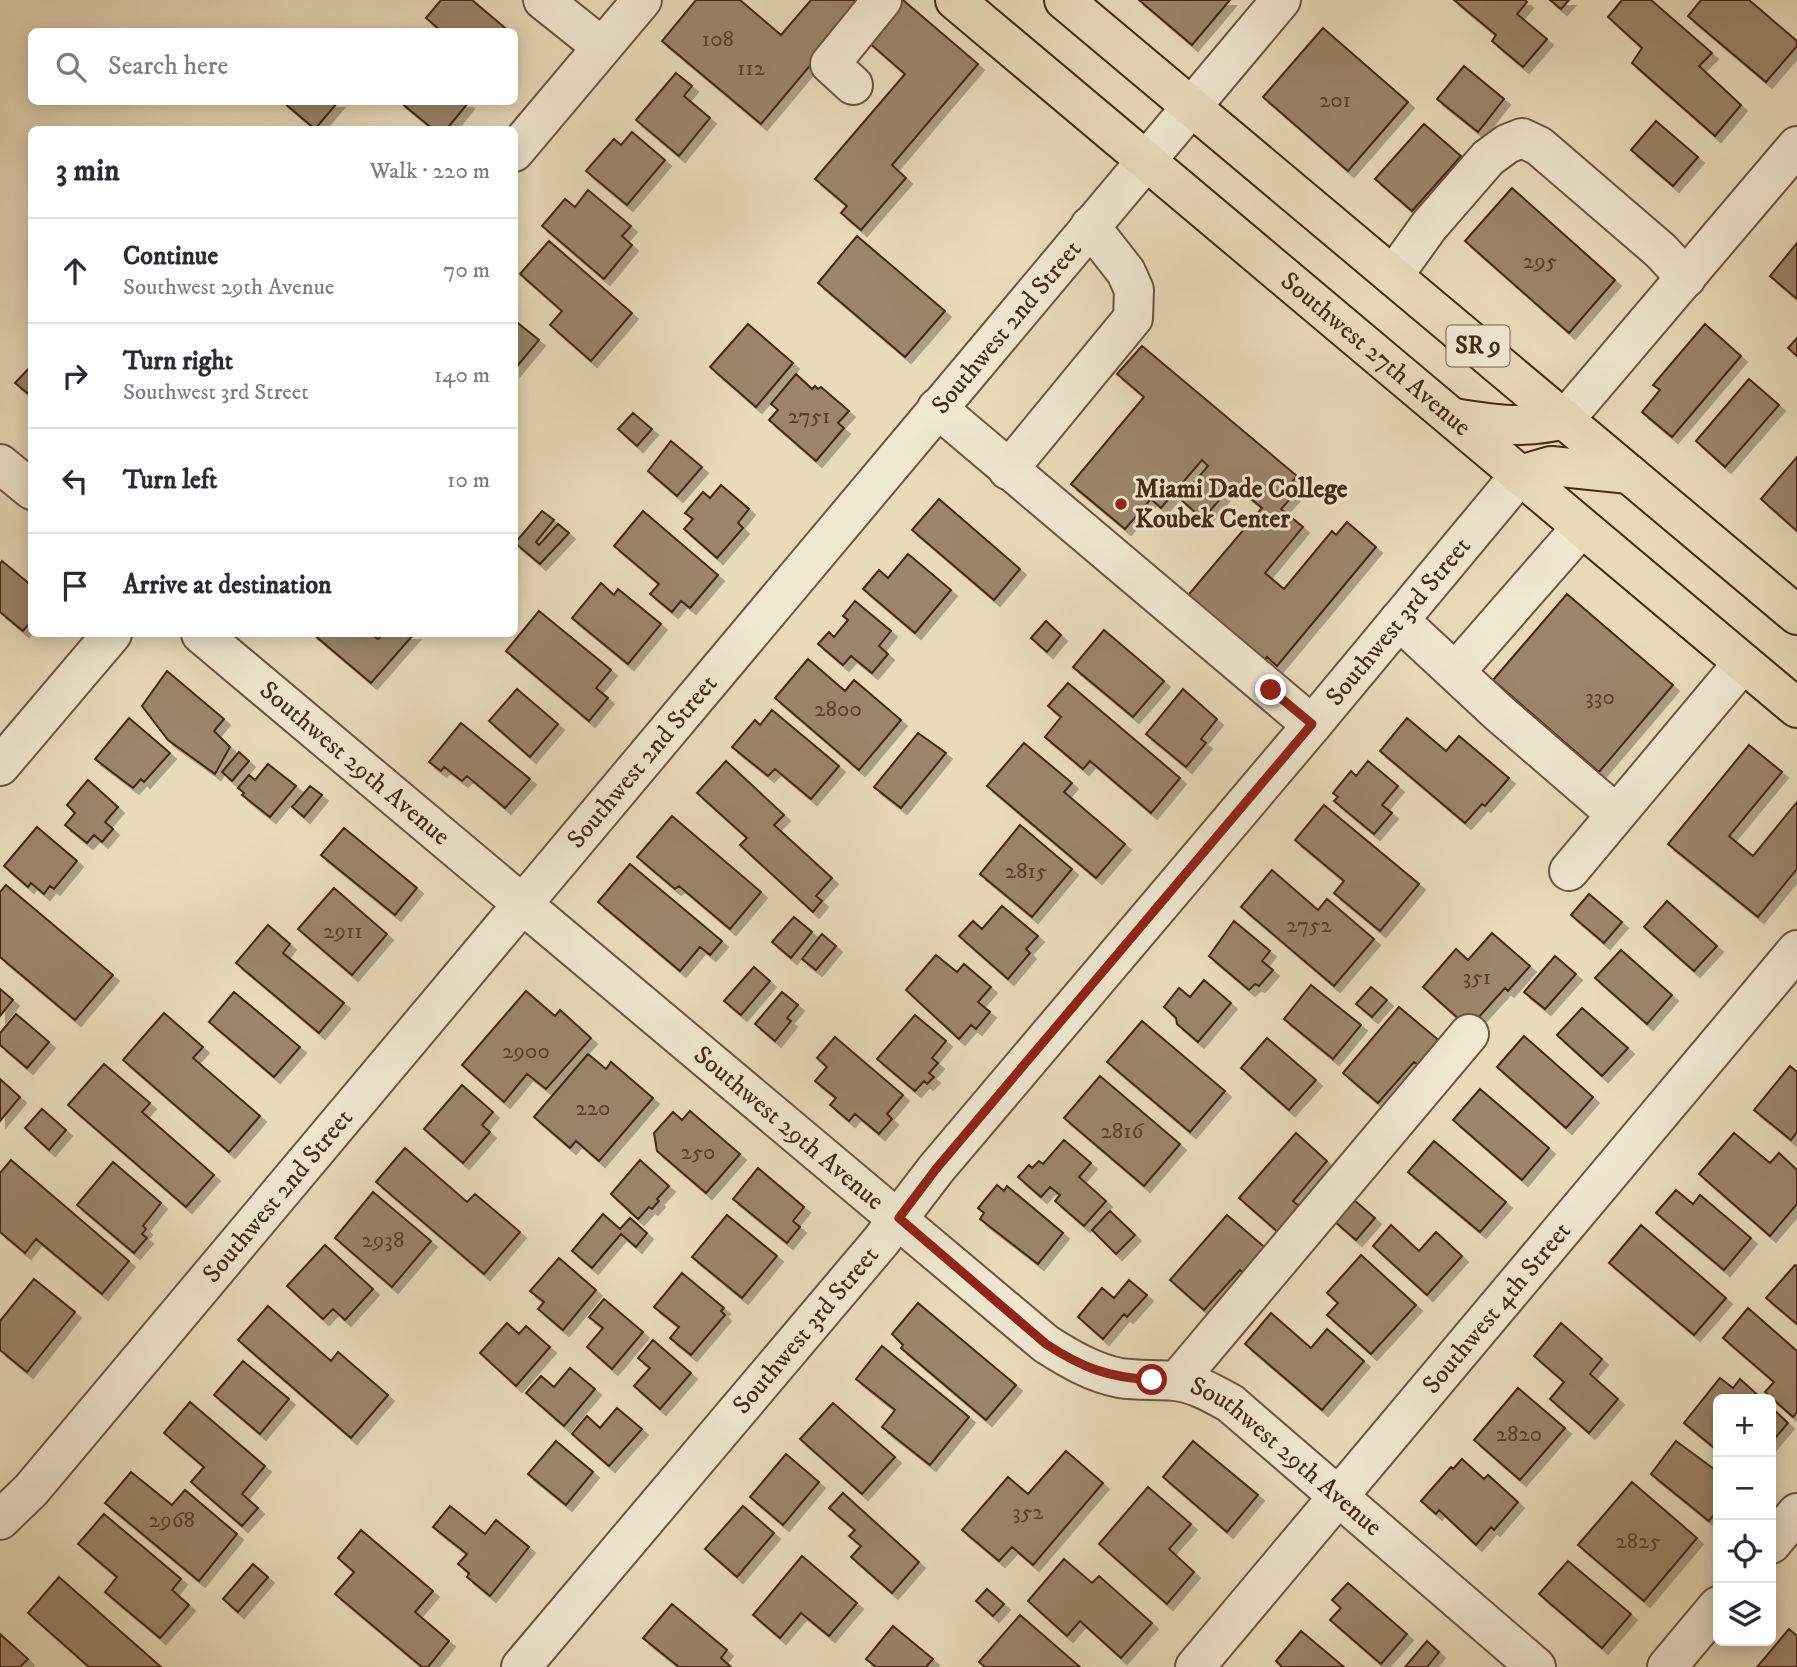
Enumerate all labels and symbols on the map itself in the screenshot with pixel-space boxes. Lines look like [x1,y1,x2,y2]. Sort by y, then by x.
house number: 108 [702,25,734,54]
house number: 112 [737,54,766,83]
house number: 201 [1319,86,1351,115]
street label: Southwest 2nd Street [924,233,1089,421]
house number: 295 [1523,247,1557,276]
street label: Southwest 27th Avenue [1274,264,1478,444]
road number: SR 9 [1446,326,1510,366]
house number: 2751 [788,402,830,431]
place label: Miami Dade College Koubek Center [1135,473,1348,536]
marker: Miami Dade College Koubek Center [1113,496,1129,512]
street label: Southwest 3rd Street [1318,530,1478,713]
street label: Southwest 2nd Street [560,668,724,855]
street label: Southwest 29th Avenue [253,674,457,853]
route end [1255,674,1286,705]
house number: 330 [1585,683,1615,712]
house number: 2800 [814,695,862,724]
house number: 2815 [1005,857,1047,886]
house number: 2752 [1286,911,1332,940]
house number: 2911 [323,917,363,946]
house number: 351 [1463,963,1491,992]
house number: 2900 [502,1037,550,1066]
street label: Southwest 29th Avenue [687,1039,891,1218]
house number: 220 [576,1094,610,1123]
street label: Southwest 2nd Street [195,1102,360,1290]
house number: 2816 [1100,1117,1145,1146]
house number: 250 [681,1138,715,1167]
street label: Southwest 4th Street [1415,1215,1578,1401]
house number: 2938 [362,1226,404,1255]
street label: Southwest 3rd Street [725,1239,886,1421]
route start [1136,1364,1167,1395]
street label: Southwest 29th Avenue [1185,1369,1389,1544]
house number: 2820 [1496,1420,1542,1449]
house number: 352 [1012,1498,1044,1527]
house number: 2968 [149,1506,195,1535]
house number: 2825 [1615,1527,1661,1556]

